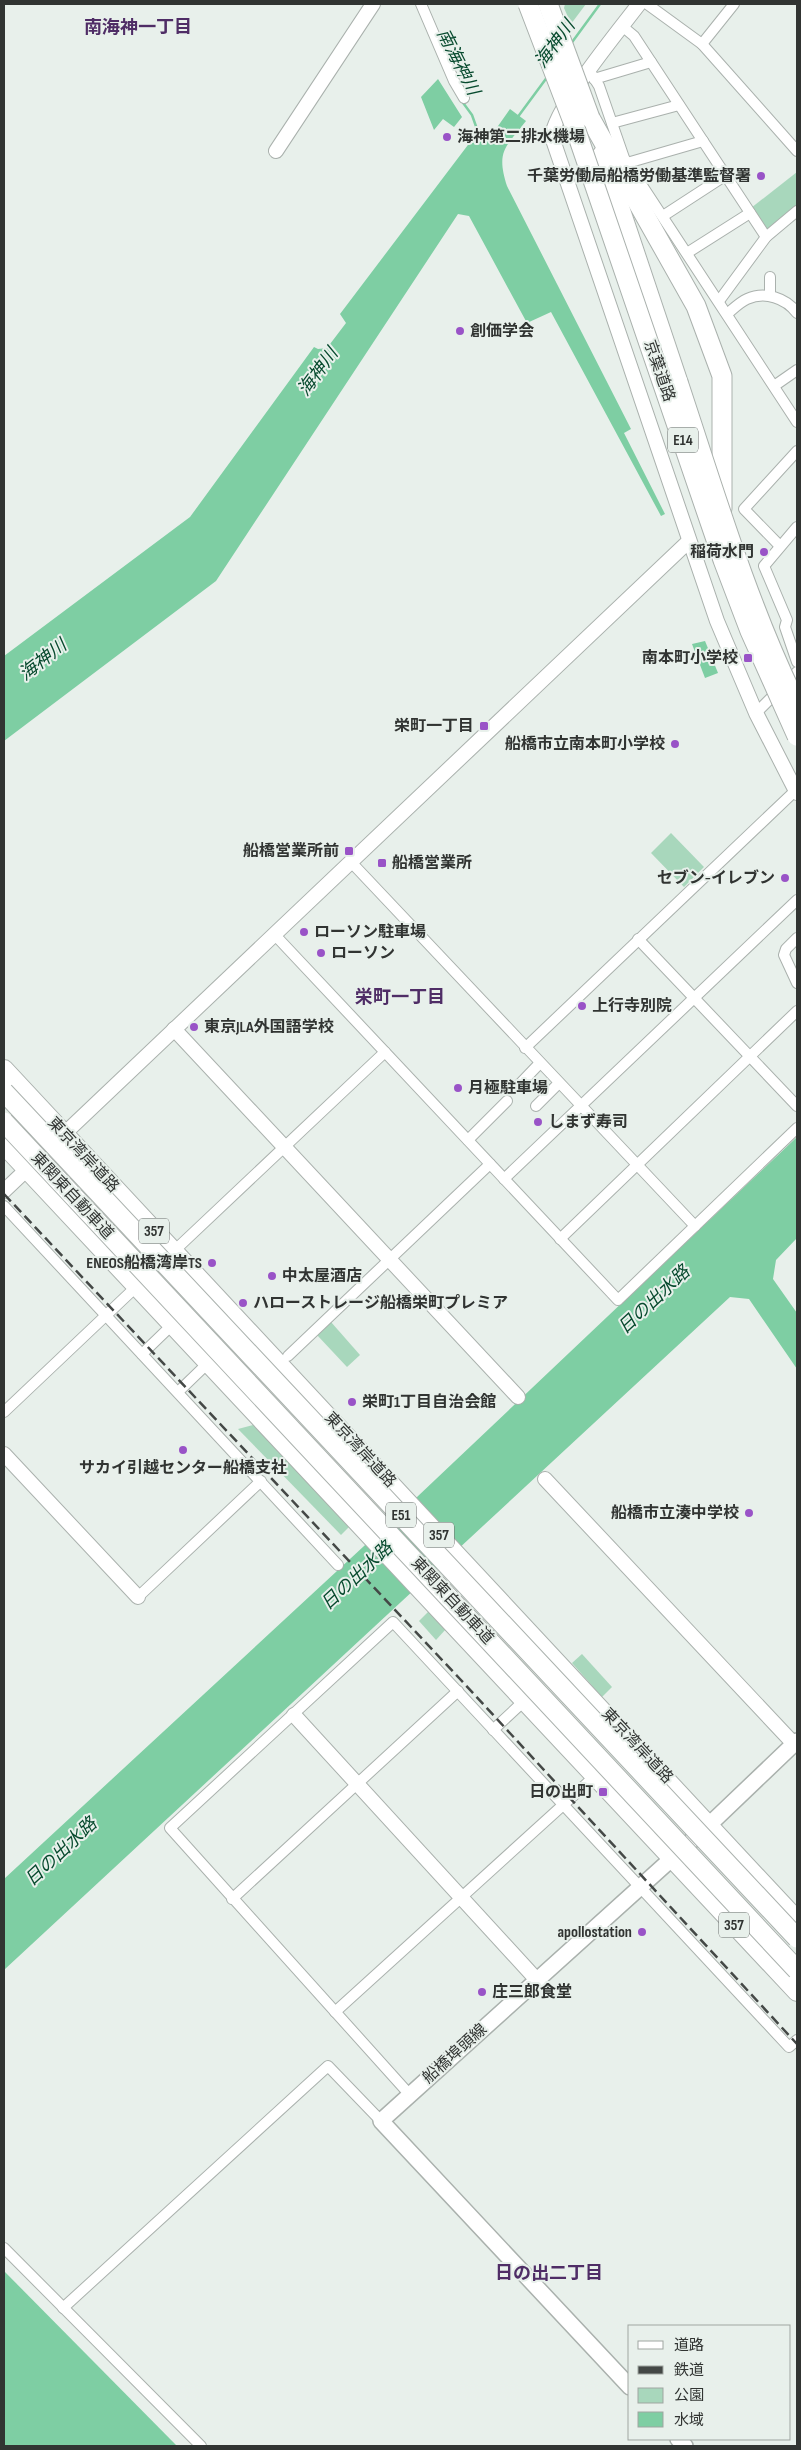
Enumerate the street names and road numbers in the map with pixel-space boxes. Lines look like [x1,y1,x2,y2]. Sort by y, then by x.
street label: 京葉道路 [640,338,678,404]
road number: E14 [668,428,698,452]
street label: 東京湾岸道路 [43,1113,123,1197]
street label: 東関東自動車道 [27,1149,117,1243]
road number: 357 [139,1218,169,1244]
street label: 東京湾岸道路 [320,1408,400,1492]
road number: E51 [386,1502,416,1528]
road number: 357 [424,1522,454,1548]
street label: 東関東自動車道 [407,1554,497,1648]
street label: 東京湾岸道路 [597,1704,677,1788]
road number: 357 [719,1912,749,1938]
street label: 船橋埠頭線 [419,2020,491,2088]

